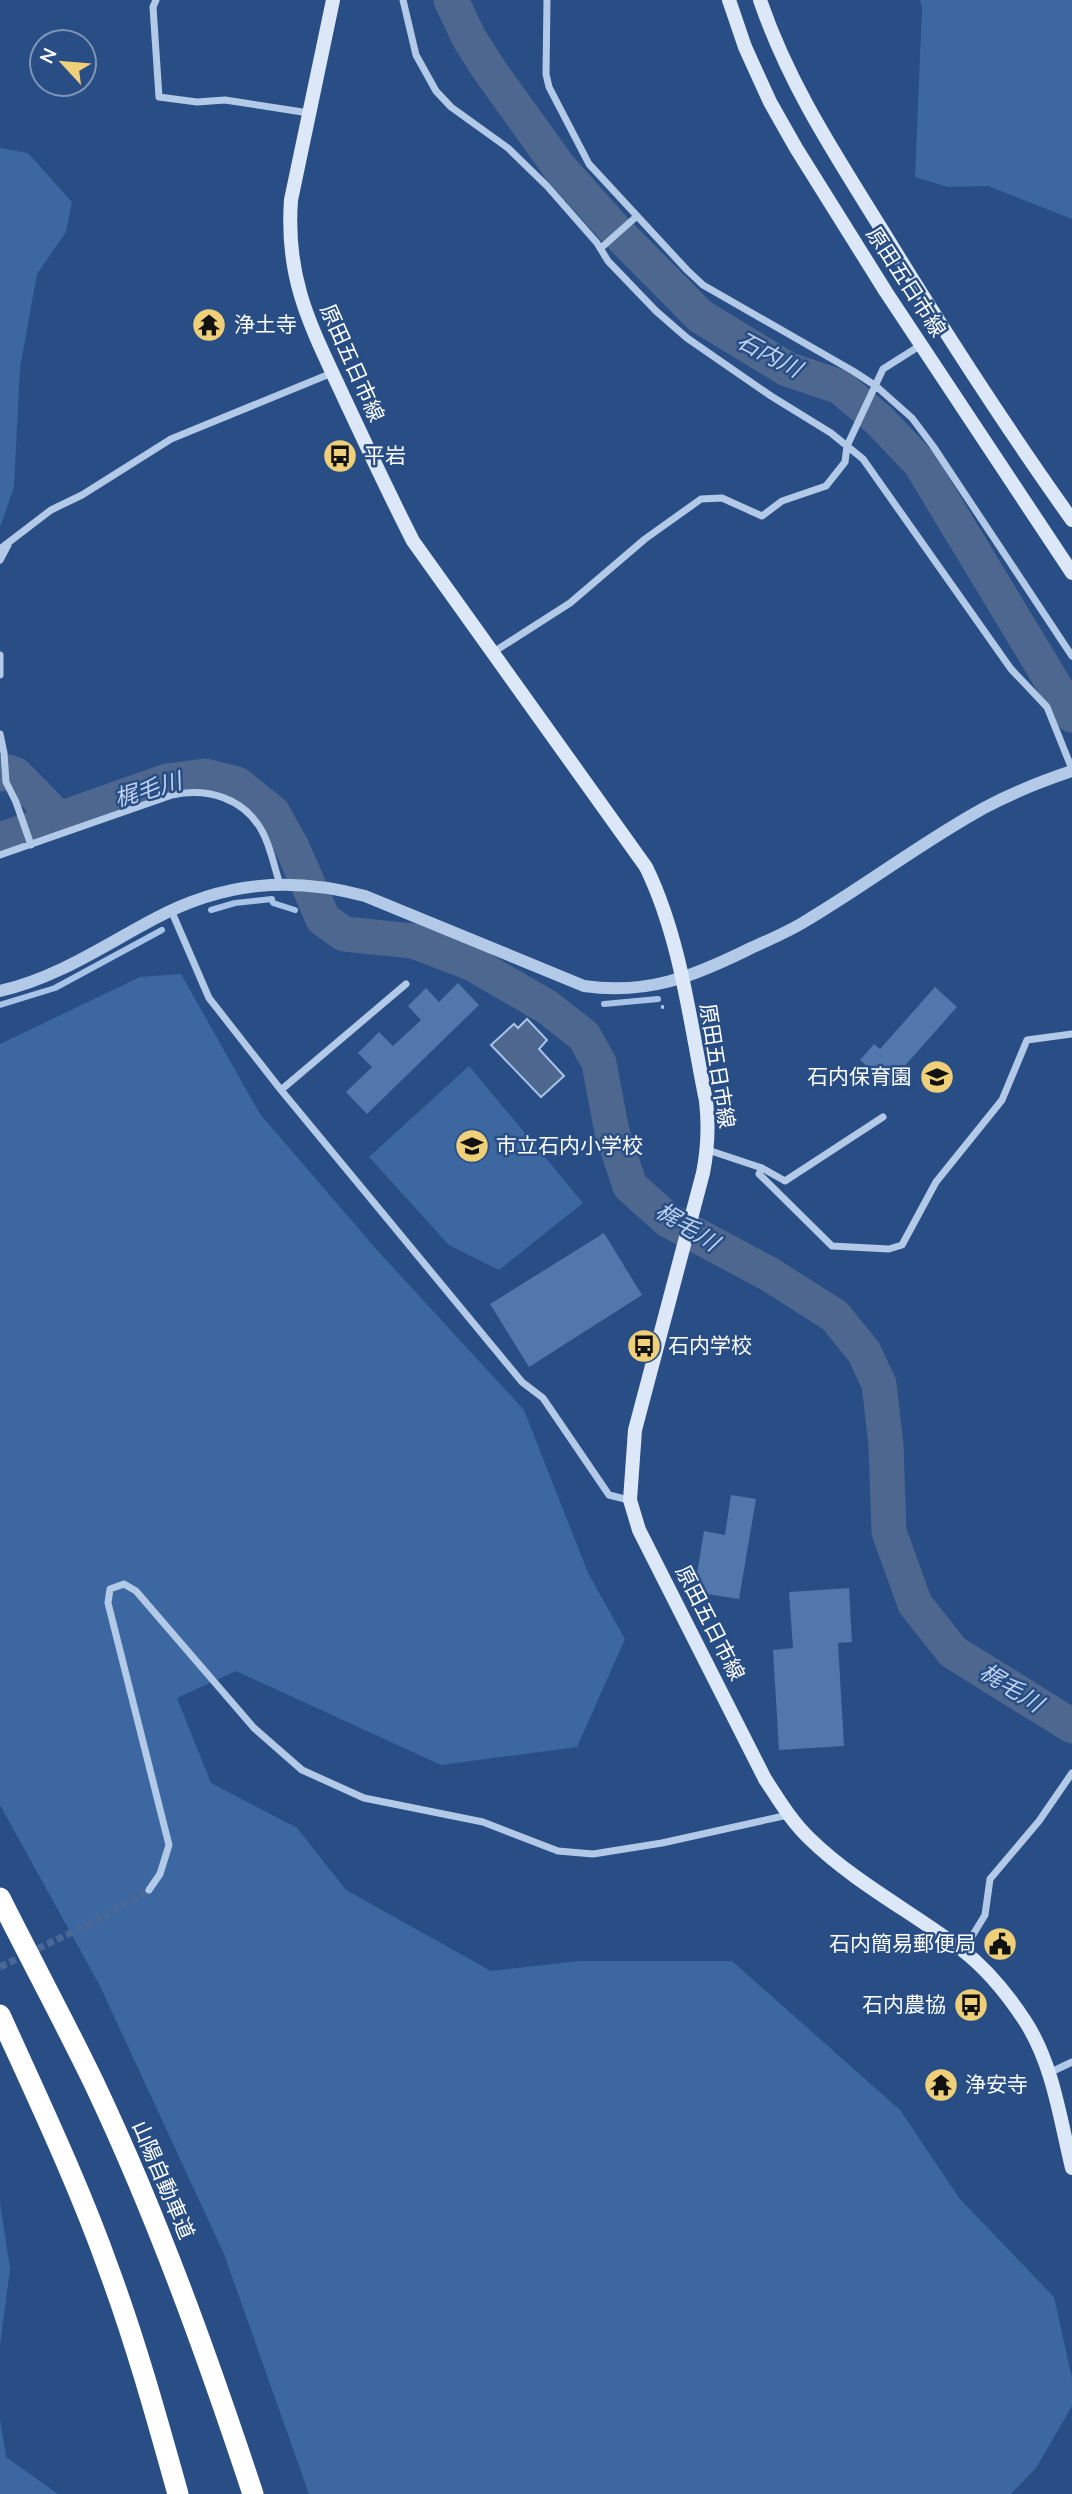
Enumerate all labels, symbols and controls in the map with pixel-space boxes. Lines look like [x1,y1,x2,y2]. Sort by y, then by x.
north arrow [28,28,98,98]
text: N [34,44,63,68]
street label: 原田五日市線 [860,222,952,342]
street label: 原田五日市線 [314,300,390,426]
temple icon: 浄土寺 [190,306,228,344]
place label: 浄土寺 [234,311,297,339]
water label: 石内川 [731,325,809,386]
bus stop icon: 平岩 [321,437,359,475]
place label: 平岩 [364,442,406,470]
water label: 梶毛川 [111,765,188,814]
street label: 原田五日市線 [693,1002,741,1130]
school or university icon: 石内保育園 [918,1058,956,1096]
place label: 石内保育園 [807,1063,912,1091]
school or university icon: 市立石内小学校 [453,1127,491,1165]
place label: 市立石内小学校 [496,1132,643,1160]
water label: 梶毛川 [650,1196,727,1260]
bus stop icon: 石内学校 [625,1327,663,1365]
place label: 石内学校 [668,1332,752,1360]
street label: 原田五日市線 [669,1561,751,1685]
water label: 梶毛川 [974,1657,1051,1721]
public building icon: 石内簡易郵便局 [981,1925,1019,1963]
place label: 石内簡易郵便局 [829,1930,976,1958]
bus stop icon: 石内農協 [952,1986,990,2024]
place label: 石内農協 [862,1991,946,2019]
temple icon: 浄安寺 [922,2066,960,2104]
place label: 浄安寺 [965,2071,1028,2099]
street label: 山陽自動車道 [125,2117,201,2243]

